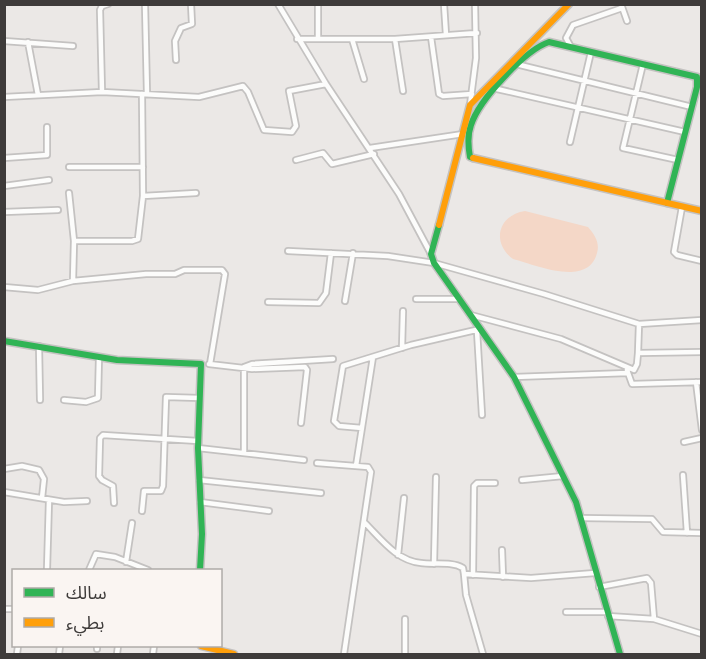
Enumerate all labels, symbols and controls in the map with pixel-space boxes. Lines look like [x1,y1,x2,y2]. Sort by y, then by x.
legend [12,569,222,647]
text: سالك [66,581,107,604]
text: بطيء [66,611,104,636]

